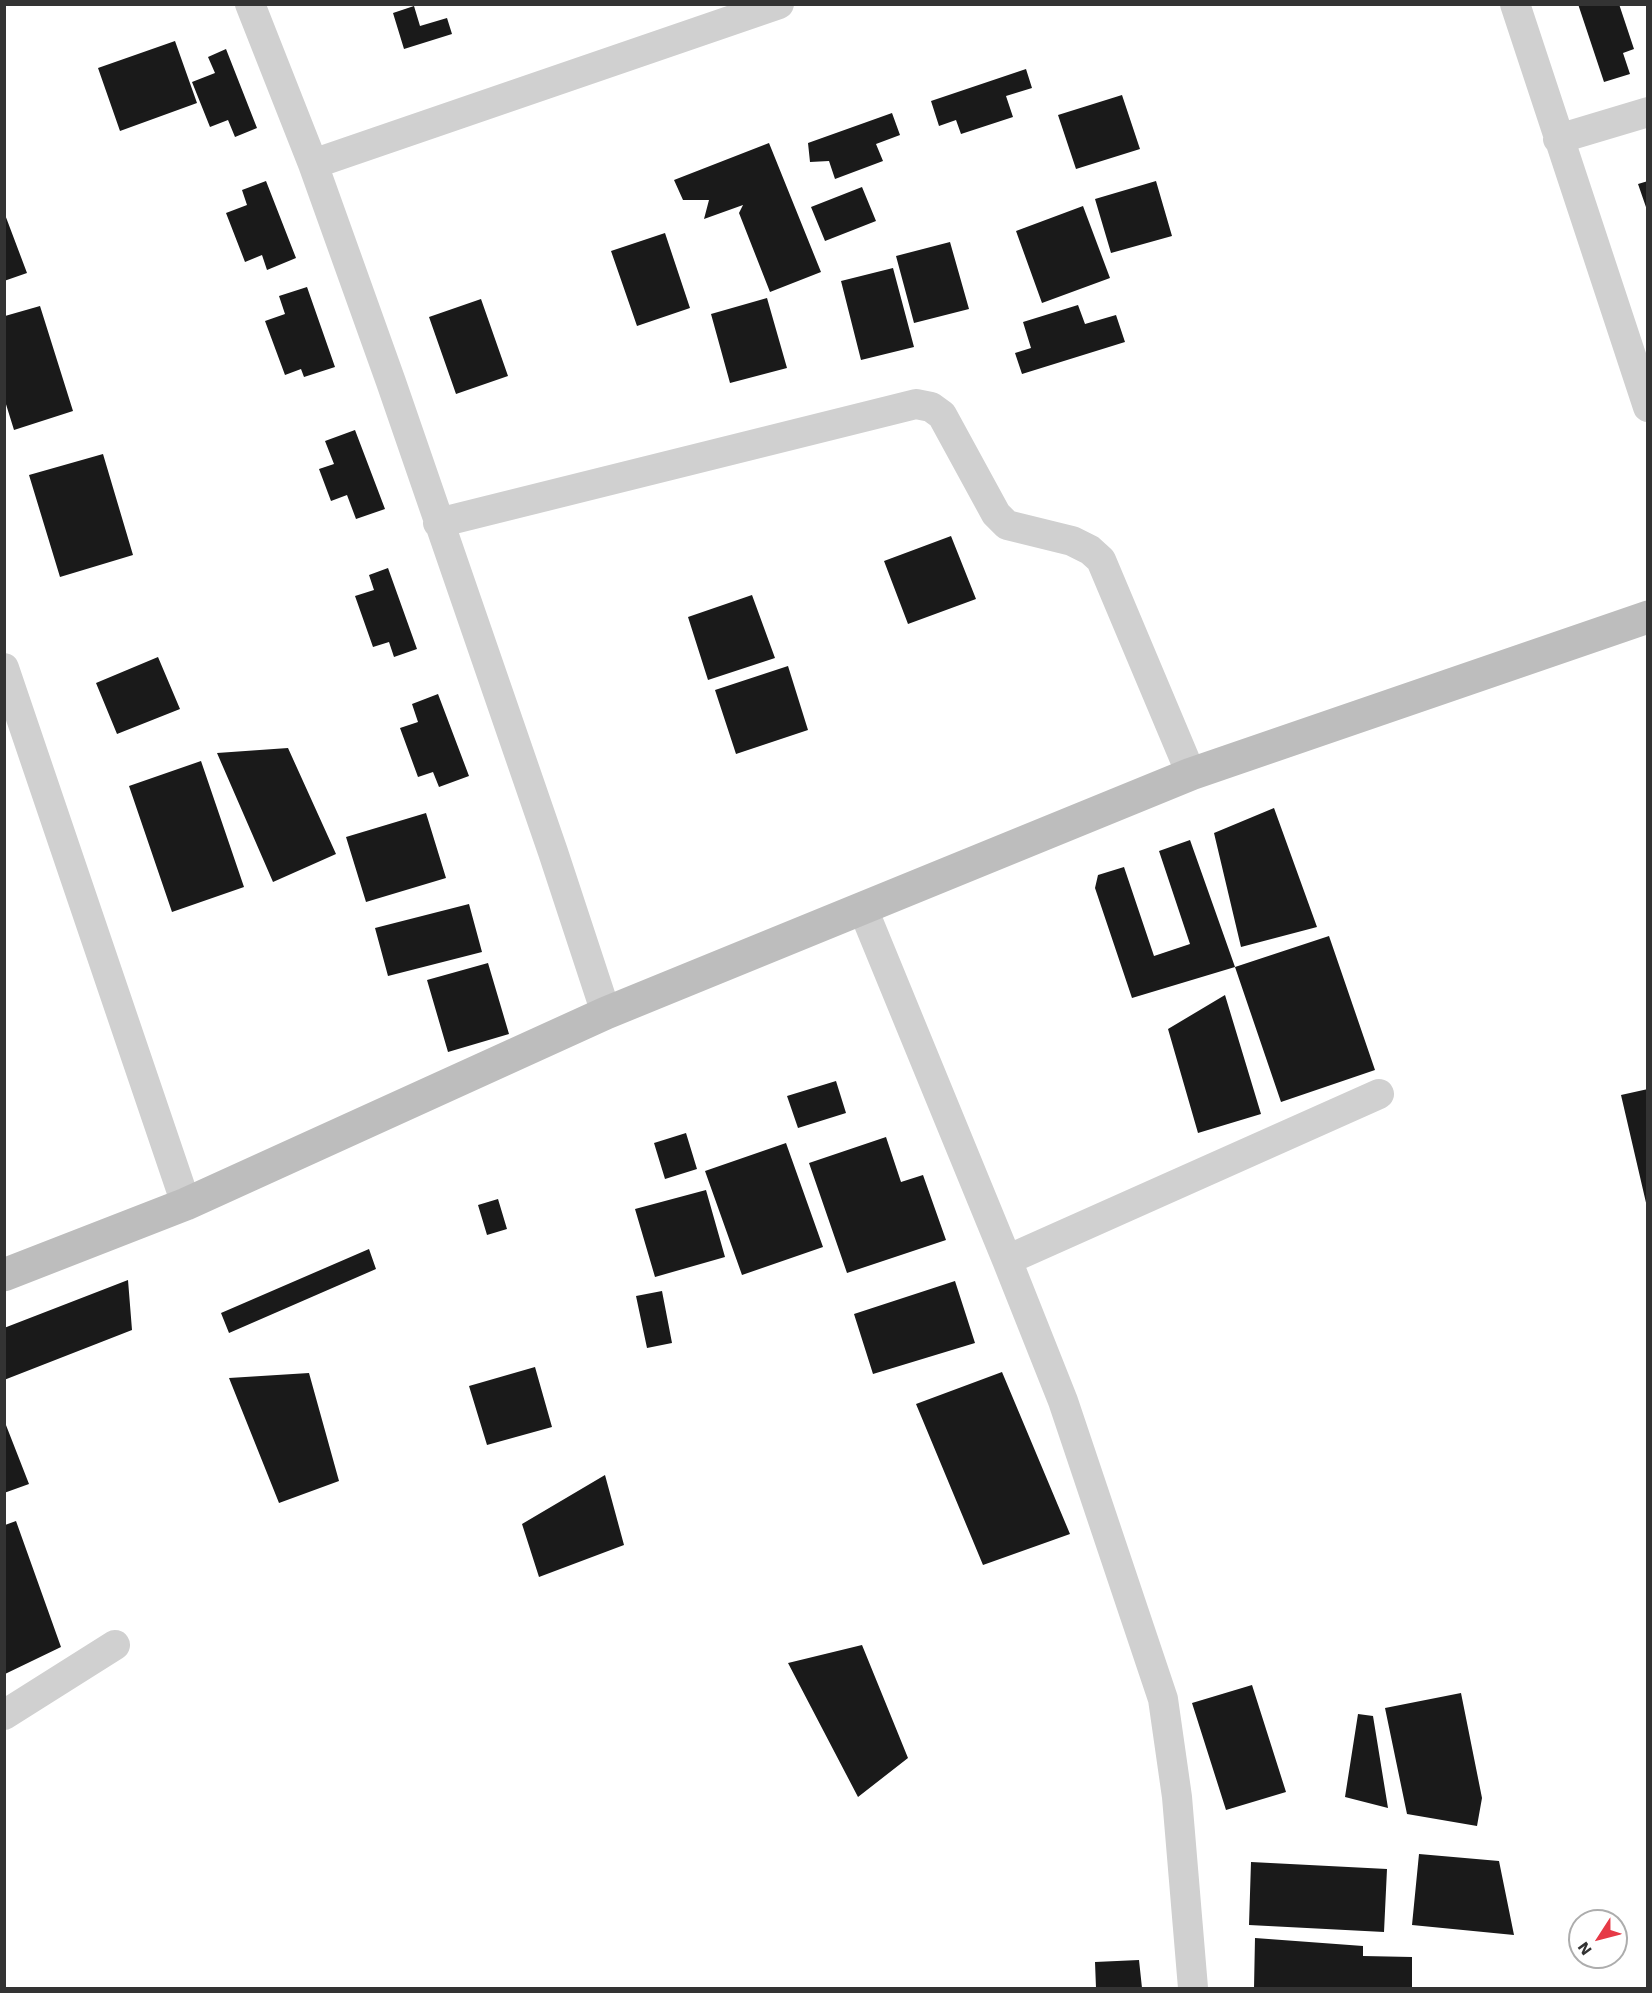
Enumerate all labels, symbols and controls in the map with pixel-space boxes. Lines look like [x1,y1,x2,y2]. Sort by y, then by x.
north arrow [1568,1909,1628,1969]
text: N [1573,1938,1596,1959]

